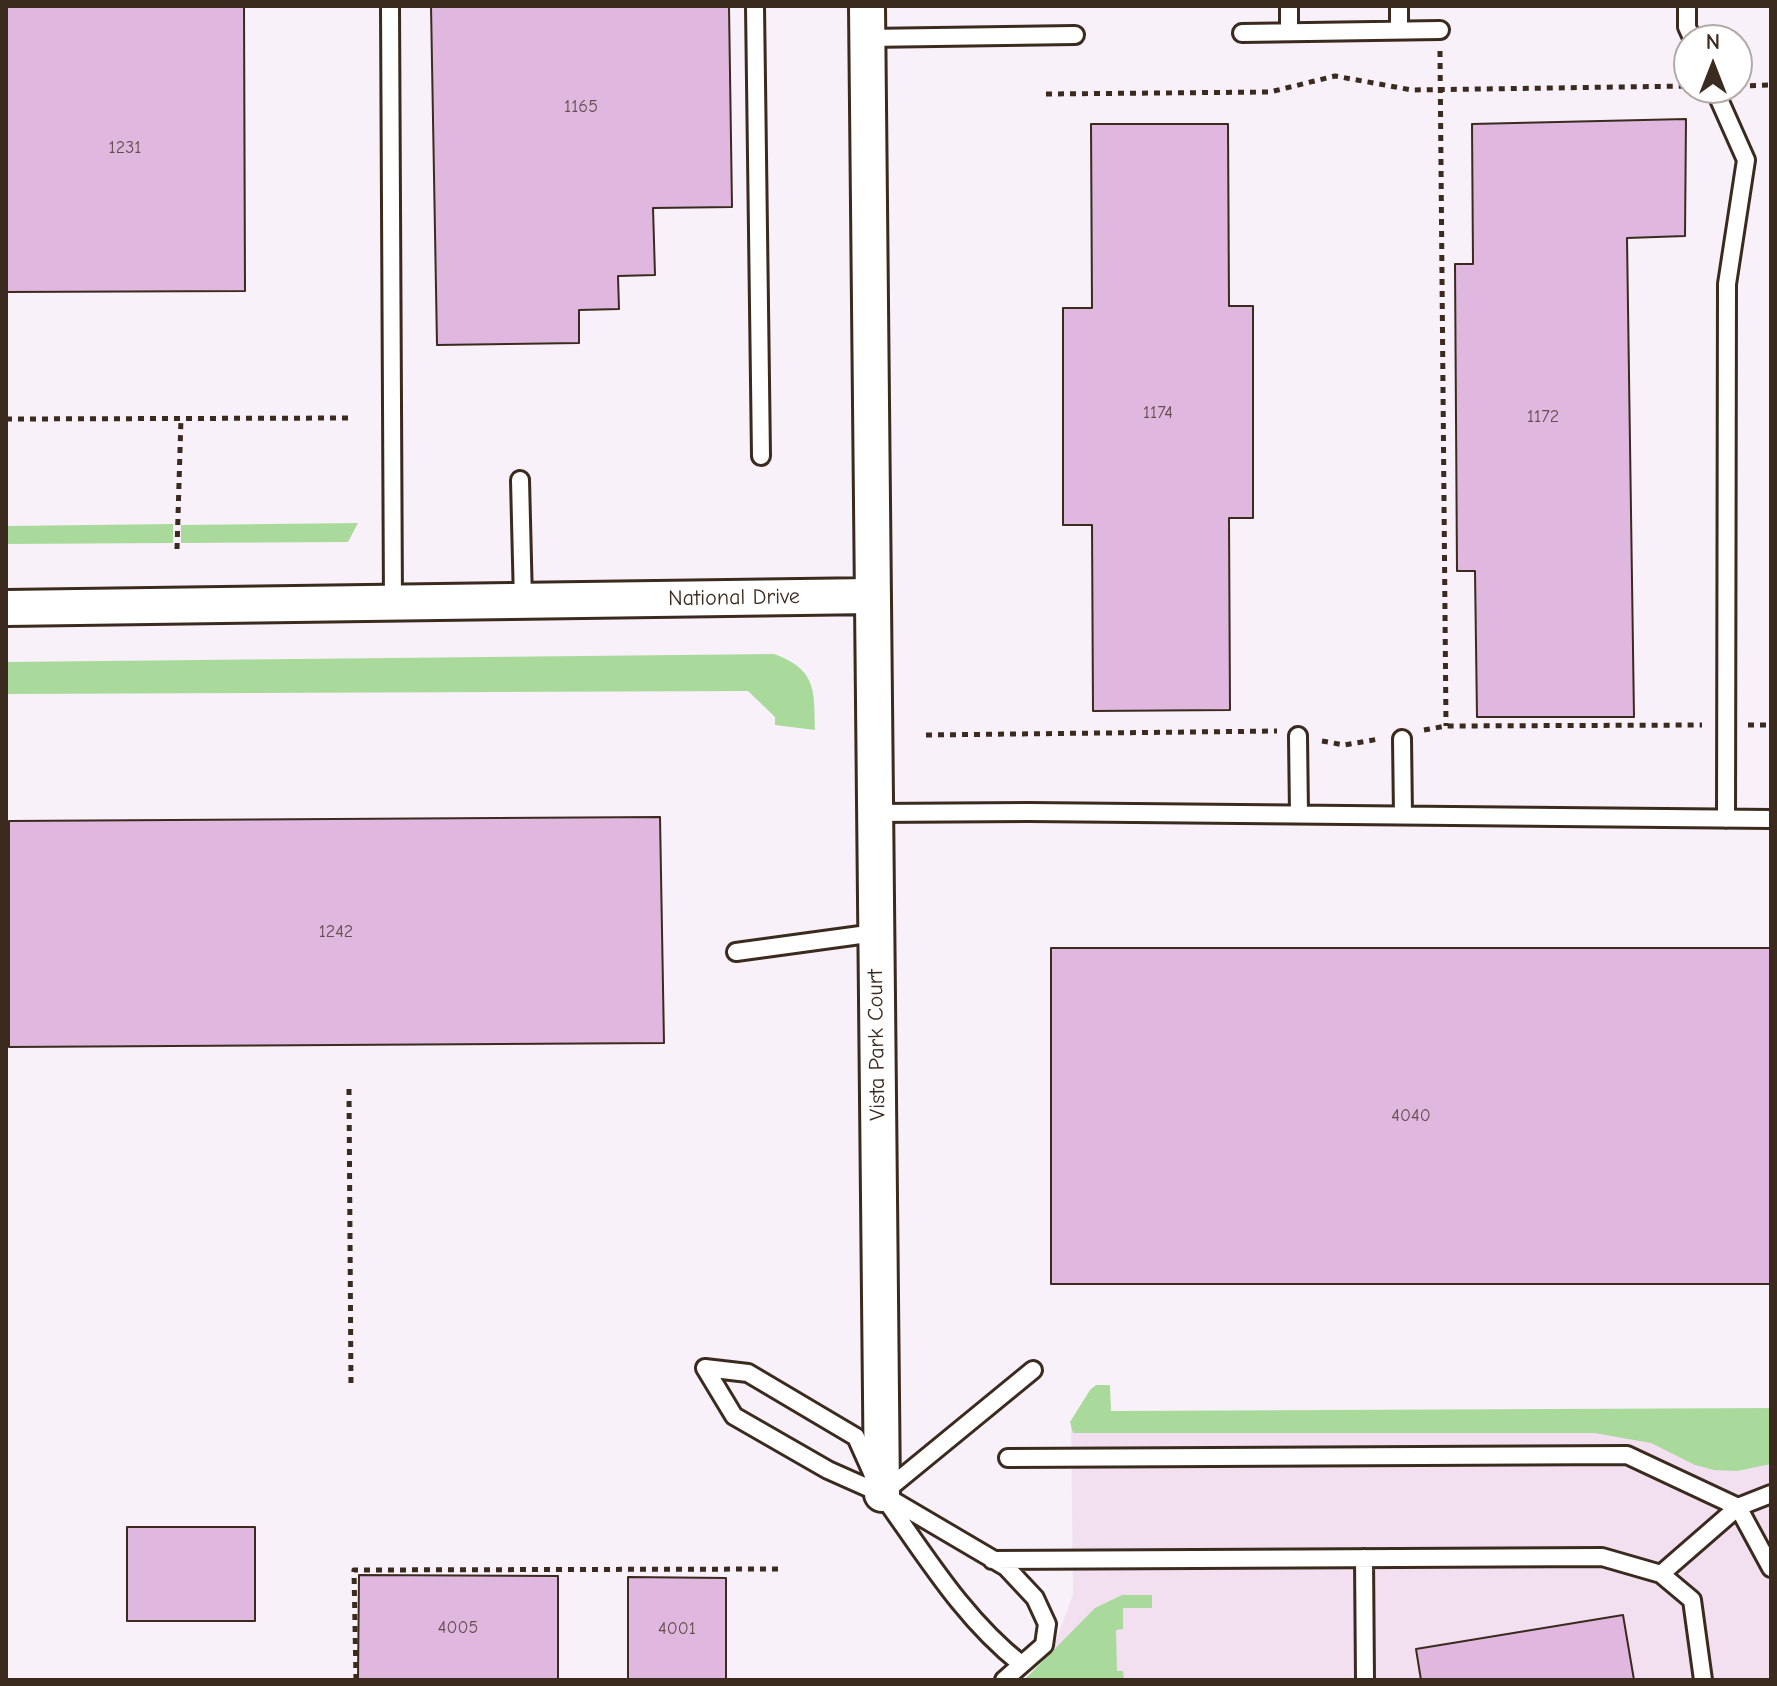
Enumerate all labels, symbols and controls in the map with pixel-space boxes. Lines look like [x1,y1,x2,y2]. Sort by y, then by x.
north arrow [1673,24,1753,104]
text: N [1706,29,1720,55]
house number: 1165 [564,96,598,118]
house number: 1231 [109,137,141,159]
house number: 1174 [1143,402,1173,424]
house number: 1172 [1527,406,1559,428]
street label: National Drive [668,584,800,612]
house number: 1242 [319,921,353,943]
street label: Vista Park Court [862,969,892,1121]
house number: 4040 [1391,1105,1431,1127]
house number: 4005 [438,1617,478,1639]
house number: 4001 [658,1618,696,1640]

